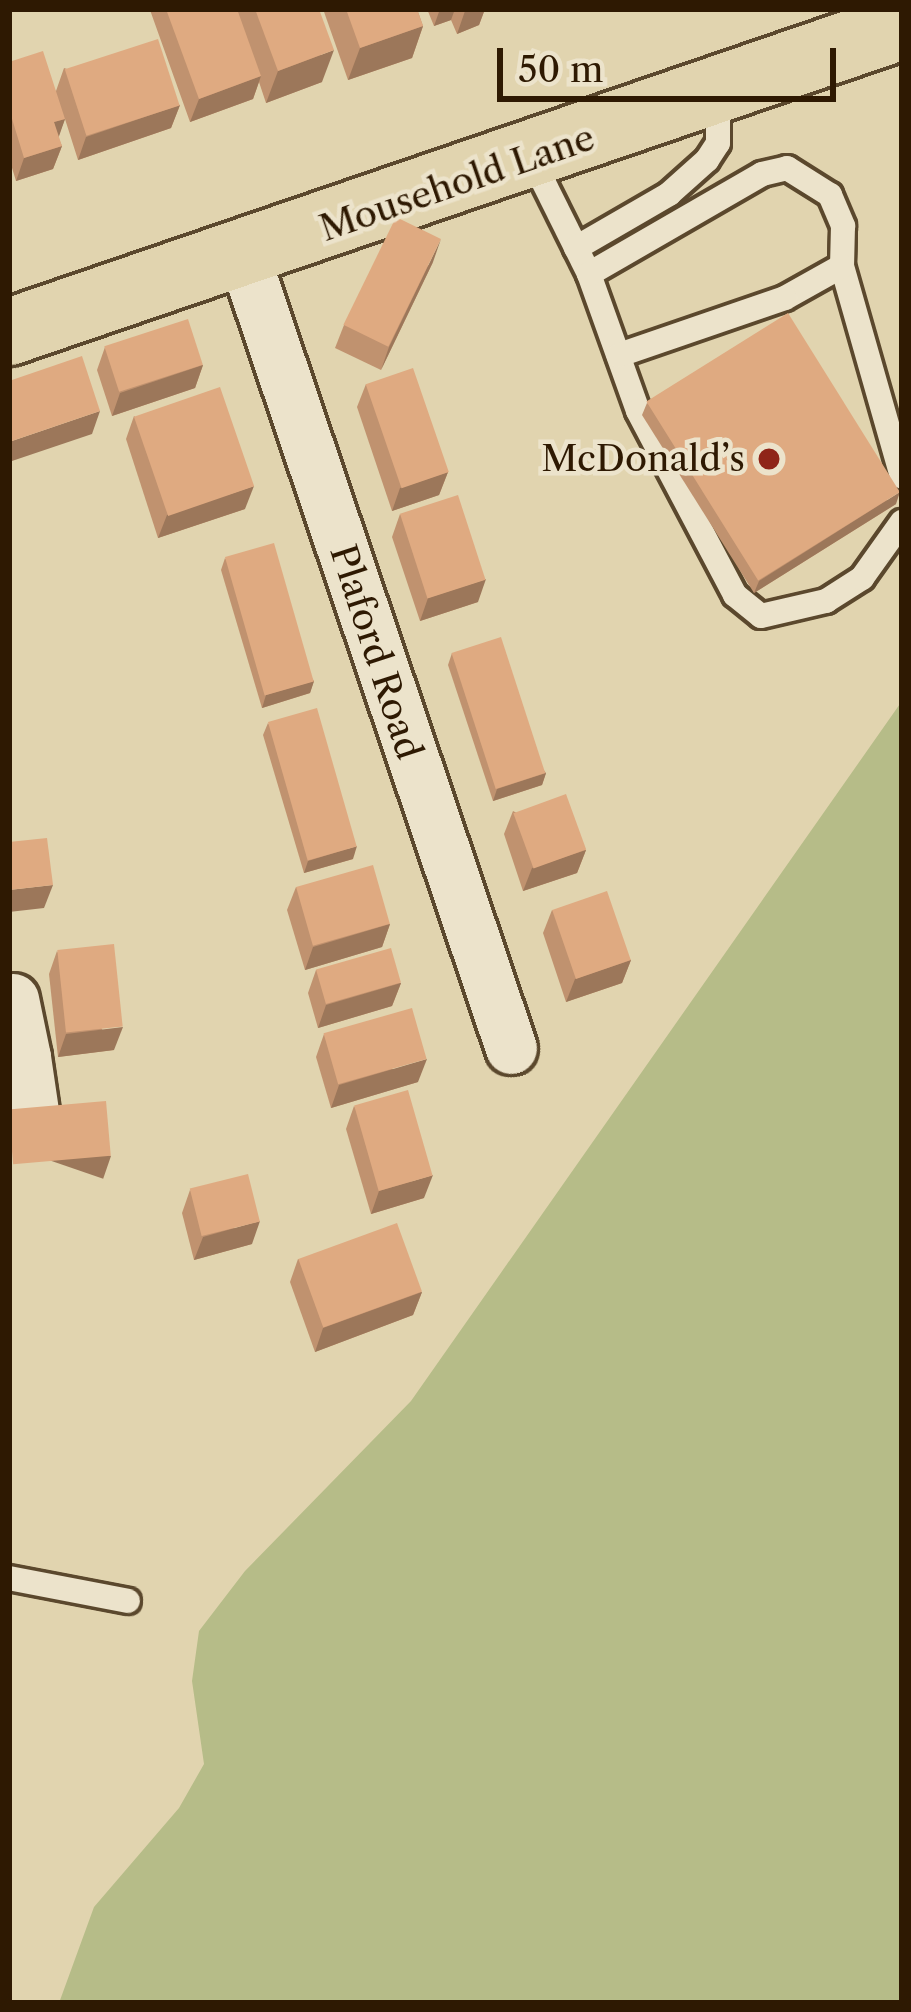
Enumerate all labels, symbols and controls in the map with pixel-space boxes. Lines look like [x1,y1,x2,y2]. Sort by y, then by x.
scale bar [503,24,842,98]
text: 50 m [518,47,603,91]
street label: Mousehold Lane [314,116,600,250]
place label: McDonald’s [541,437,745,481]
marker: McDonald’s [756,446,782,472]
street label: Plaford Road [321,539,431,765]

